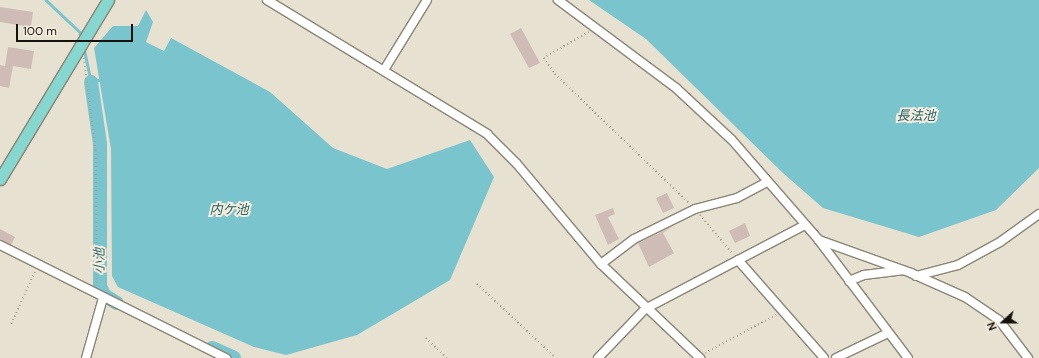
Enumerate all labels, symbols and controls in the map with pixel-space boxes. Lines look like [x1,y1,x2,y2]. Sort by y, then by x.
scale bar [18,16,135,42]
text: 100 m [23,23,57,39]
water label: 長法池 [897,108,935,124]
water label: 内ケ池 [210,202,248,218]
water label: 小池 [92,248,108,274]
north arrow [983,302,1023,342]
text: N [984,320,1000,333]

